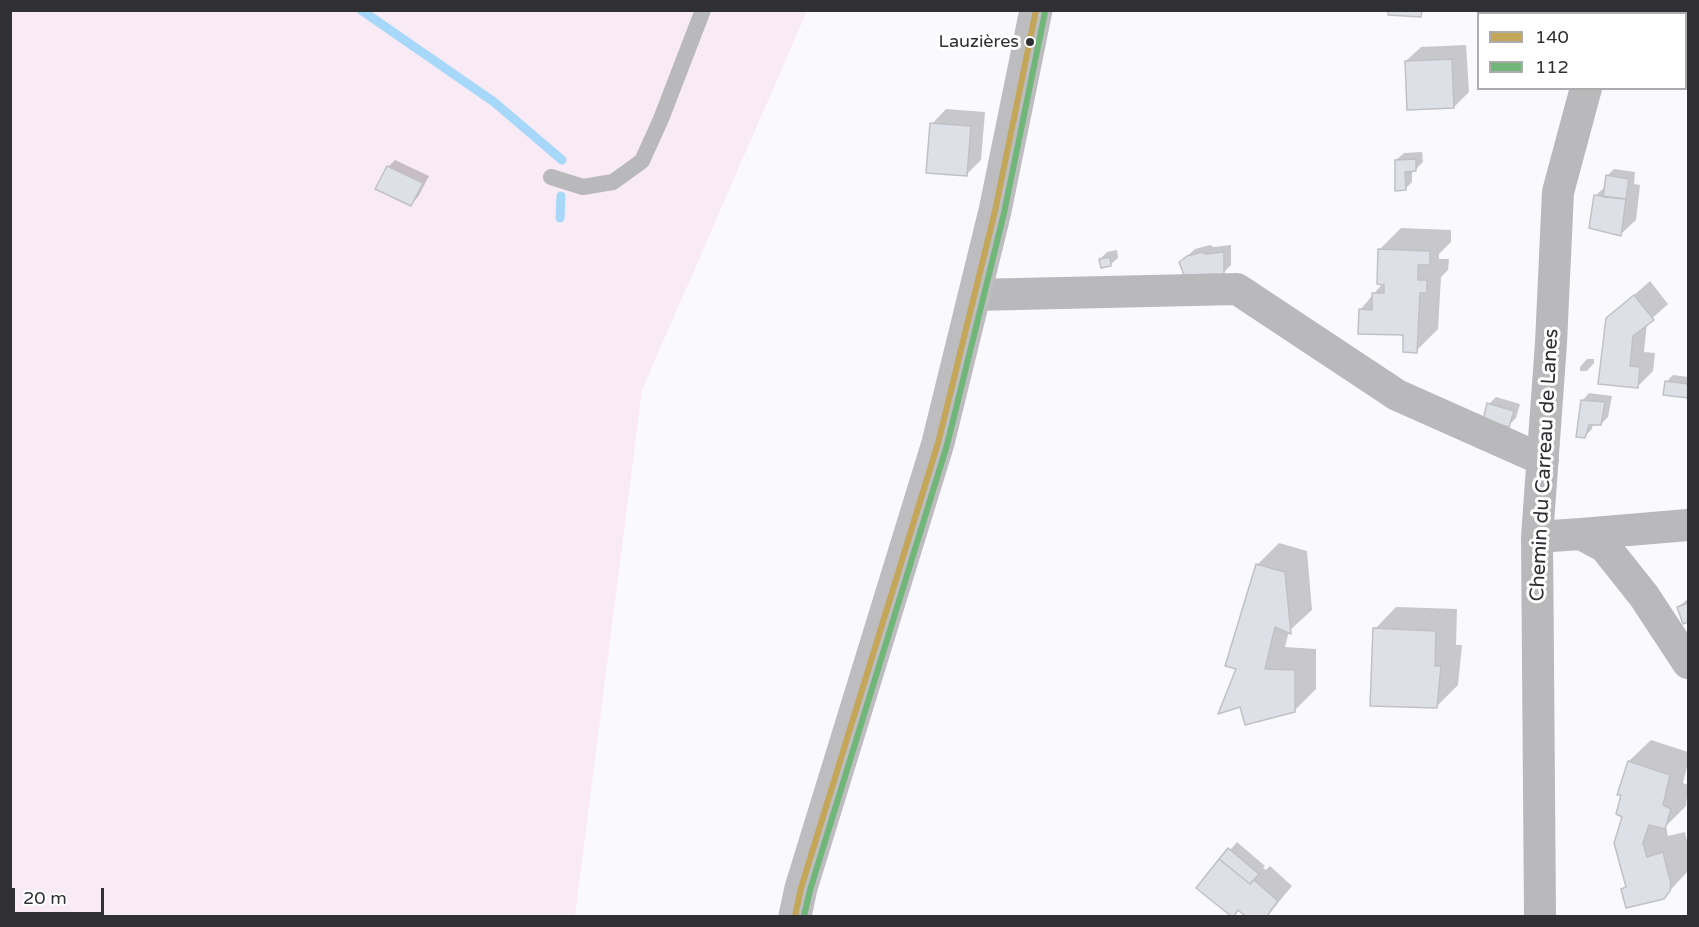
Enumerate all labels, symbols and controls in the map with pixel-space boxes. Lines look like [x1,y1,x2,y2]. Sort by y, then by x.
legend [1477,12,1687,90]
text: 140 [1535,26,1569,48]
place label: Lauzières [939,31,1019,53]
marker: Lauzières [1024,36,1036,48]
text: 112 [1535,56,1569,78]
street label: Chemin du Carreau de Lanes [1526,328,1564,602]
scale bar [15,876,106,914]
text: 20 m [23,887,67,909]

